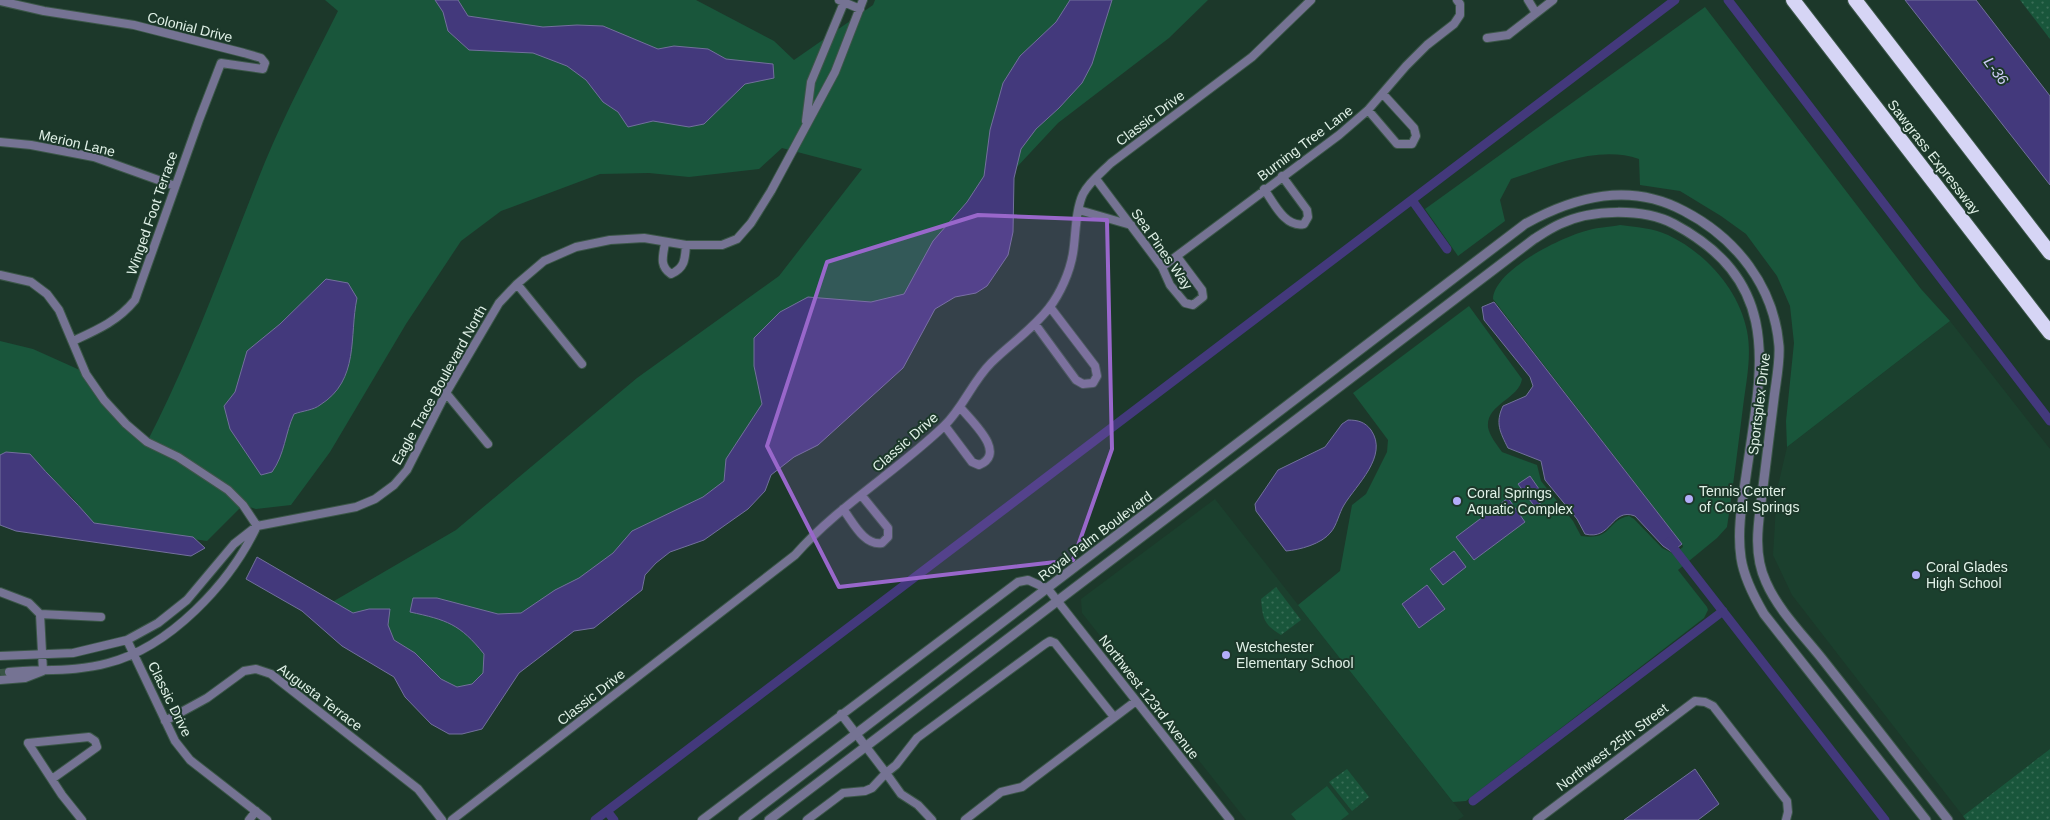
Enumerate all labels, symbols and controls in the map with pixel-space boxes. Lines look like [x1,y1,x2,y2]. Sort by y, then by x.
street label: Colonial Drive [146,9,234,45]
water label: L-36 [1981,54,2013,88]
street label: Classic Drive [1113,87,1188,149]
street label: Sawgrass Expressway [1884,97,1984,217]
street label: Burning Tree Lane [1254,102,1356,184]
street label: Merion Lane [37,126,117,160]
street label: Winged Foot Terrace [123,149,181,277]
street label: Sea Pines Way [1128,205,1196,293]
street label: Eagle Trace Boulevard North [388,303,490,467]
street label: Sportsplex Drive [1745,352,1773,456]
street label: Classic Drive [869,409,941,475]
place label: Tennis Center of Coral Springs [1699,483,1799,515]
place label: Coral Springs Aquatic Complex [1467,485,1573,517]
street label: Royal Palm Boulevard [1035,488,1155,584]
marker: Tennis Center of Coral Springs [1683,493,1695,505]
marker: Coral Springs Aquatic Complex [1451,495,1463,507]
place label: Coral Glades High School [1926,559,2008,591]
marker: Coral Glades High School [1910,569,1922,581]
street label: Northwest 123rd Avenue [1096,632,1203,762]
place label: Westchester Elementary School [1236,639,1354,671]
marker: Westchester Elementary School [1220,649,1232,661]
street label: Classic Drive [145,659,195,739]
street label: Augusta Terrace [275,660,366,734]
street label: Classic Drive [554,665,628,728]
street label: Northwest 25th Street [1553,700,1671,794]

